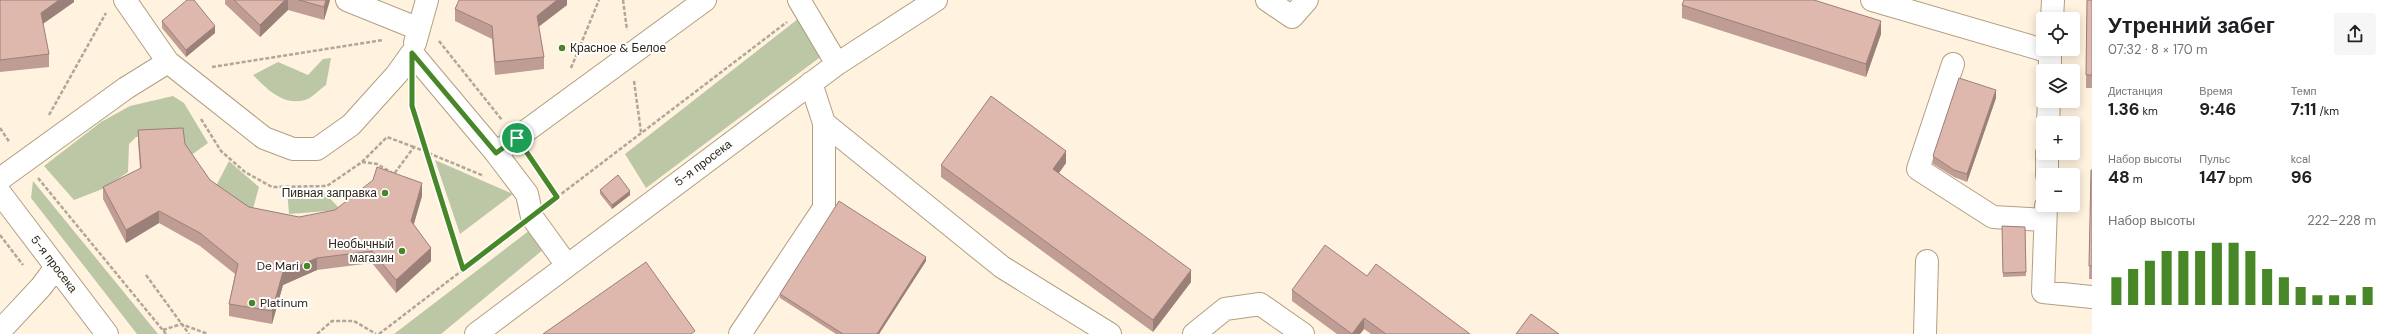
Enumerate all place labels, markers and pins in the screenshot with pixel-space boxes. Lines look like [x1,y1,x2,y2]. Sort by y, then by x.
place label: Красное & Белое [570,40,666,56]
marker: Красное & Белое [557,43,567,53]
pin [500,121,534,155]
place label: Пивная заправка [282,185,377,201]
marker: Пивная заправка [380,188,390,198]
place label: Необычный магазин [328,236,394,266]
marker: Необычный магазин [397,246,407,256]
place label: De Mari [257,258,299,274]
marker: De Mari [302,261,312,271]
place label: Platinum [260,295,308,311]
marker: Platinum [247,298,257,308]

